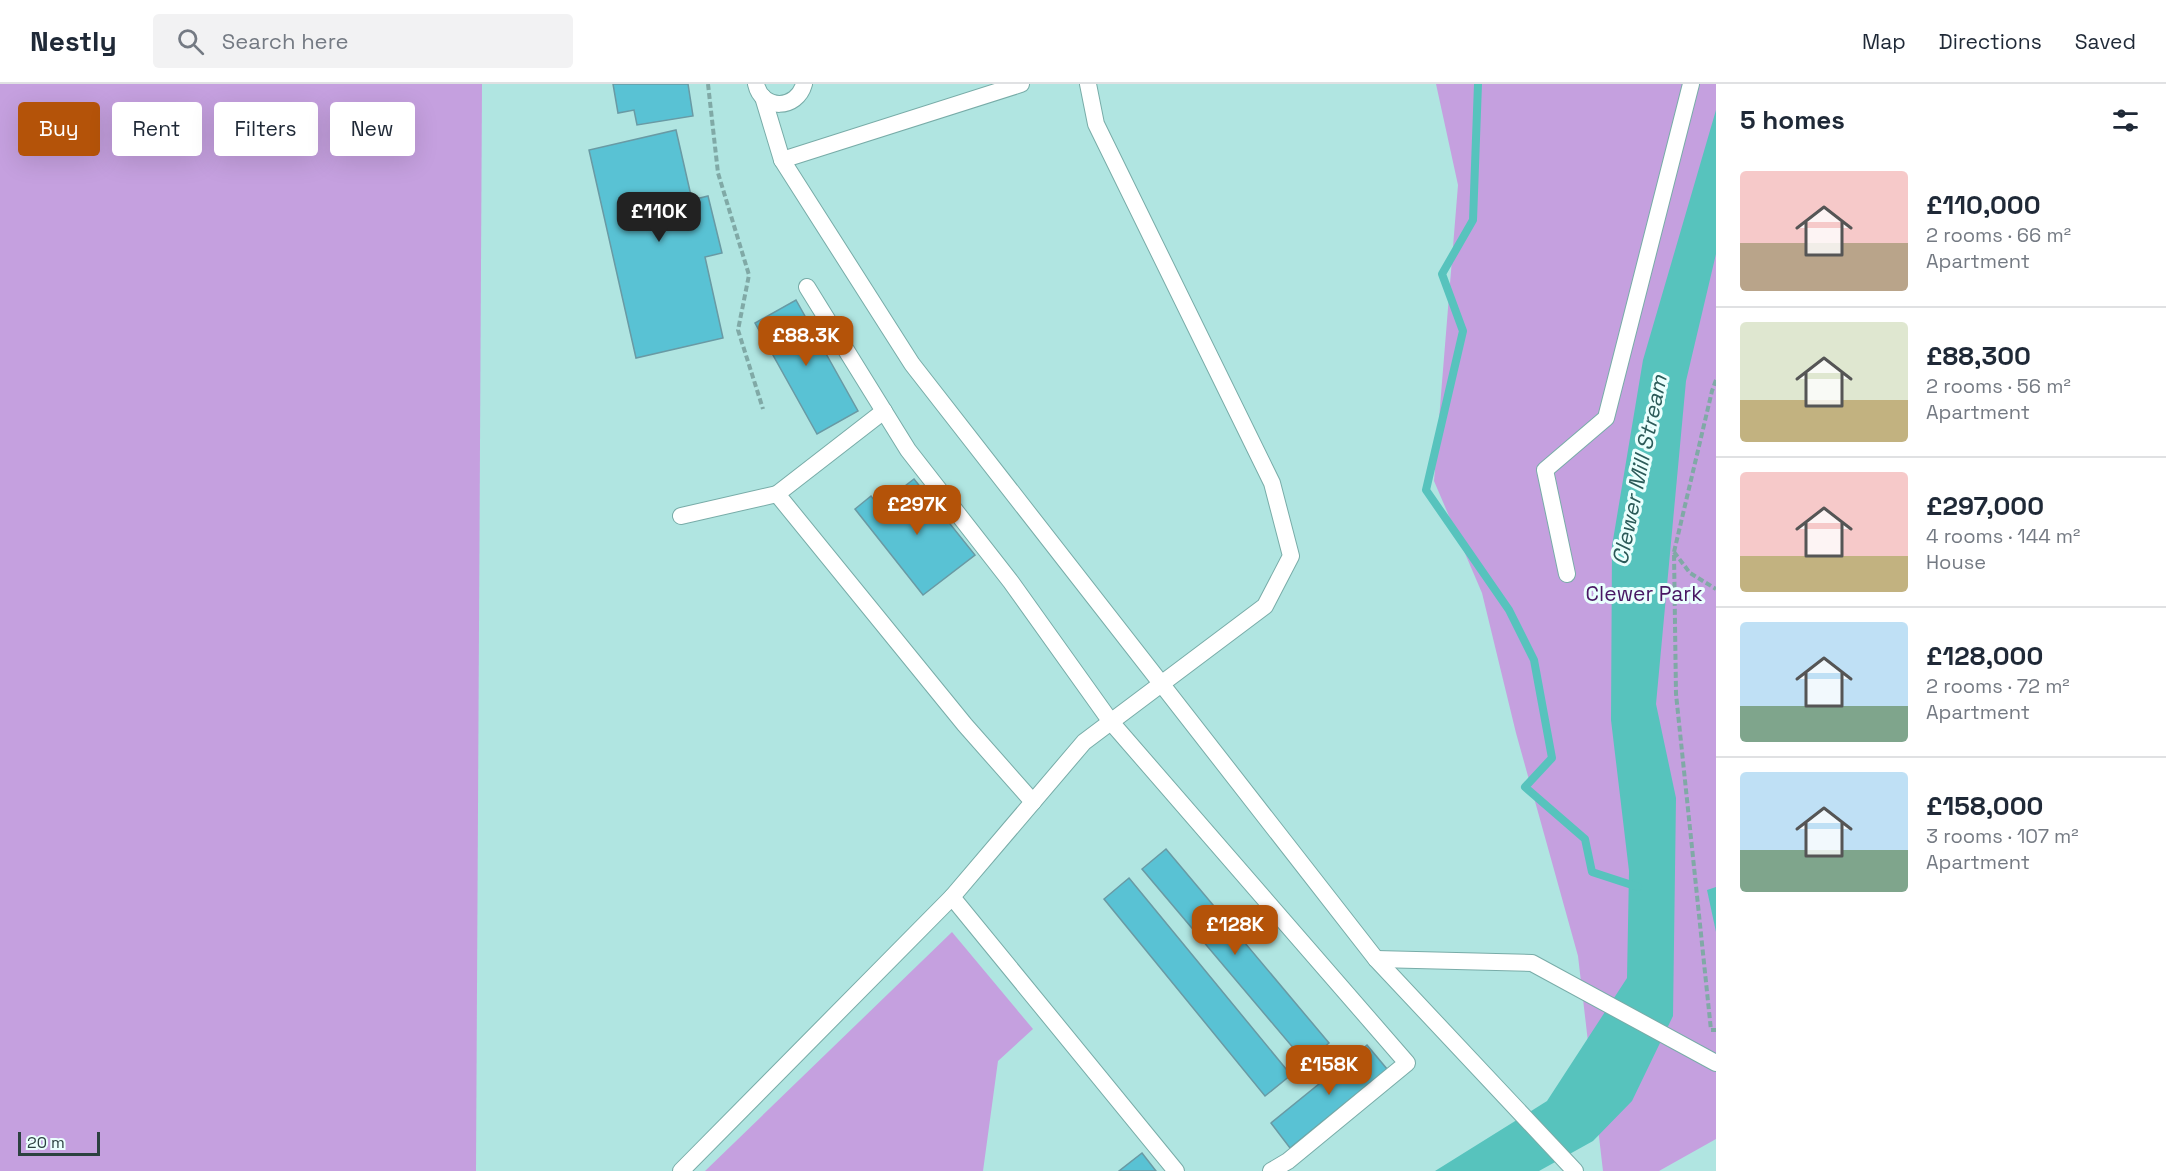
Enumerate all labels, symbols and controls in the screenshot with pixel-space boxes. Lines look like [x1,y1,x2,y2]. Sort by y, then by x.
search box [153,14,573,68]
text: Nestly [30,23,117,59]
icon: search [174,25,207,58]
text: Search here [222,27,349,55]
text: Map [1862,28,1906,55]
text: Directions [1939,28,2042,55]
text: Saved [2075,28,2136,55]
chip: Buy [18,102,100,156]
chip: Rent [112,102,202,156]
chip: Filters [214,102,318,156]
chip: New [330,102,415,156]
text: 5 homes [1740,103,1845,137]
icon: filters [2109,104,2142,137]
text: £110,000 [1926,188,2041,222]
pin: £110K [617,192,701,243]
icon: home [1788,195,1860,267]
text: £110K [631,198,687,224]
text: 2 rooms · 66 m² [1926,222,2071,248]
text: Apartment [1926,248,2030,274]
pin: £88.3K [757,316,855,367]
text: £88.3K [772,322,840,348]
text: £88,300 [1926,339,2031,373]
icon: home [1788,346,1860,418]
water label: Clewer Mill Stream [1605,371,1673,568]
text: 2 rooms · 56 m² [1926,373,2071,399]
text: Apartment [1926,399,2030,425]
pin: £297K [875,485,959,536]
text: £297,000 [1926,489,2044,523]
text: £297K [887,491,947,517]
icon: home [1788,496,1860,568]
text: 4 rooms · 144 m² [1926,523,2080,549]
text: House [1926,549,1986,575]
park label: Clewer Park [1586,580,1702,607]
text: £128,000 [1926,639,2043,673]
icon: home [1788,646,1860,718]
text: 2 rooms · 72 m² [1926,673,2070,699]
text: Apartment [1926,699,2030,725]
text: £158,000 [1926,789,2043,823]
icon: home [1788,796,1860,868]
text: 3 rooms · 107 m² [1926,823,2079,849]
text: Apartment [1926,849,2030,875]
pin: £128K [1193,905,1277,956]
text: £128K [1206,911,1264,937]
pin: £158K [1287,1045,1371,1096]
text: £158K [1300,1051,1358,1077]
scale bar [18,1129,100,1156]
text: 20 m [27,1132,65,1153]

